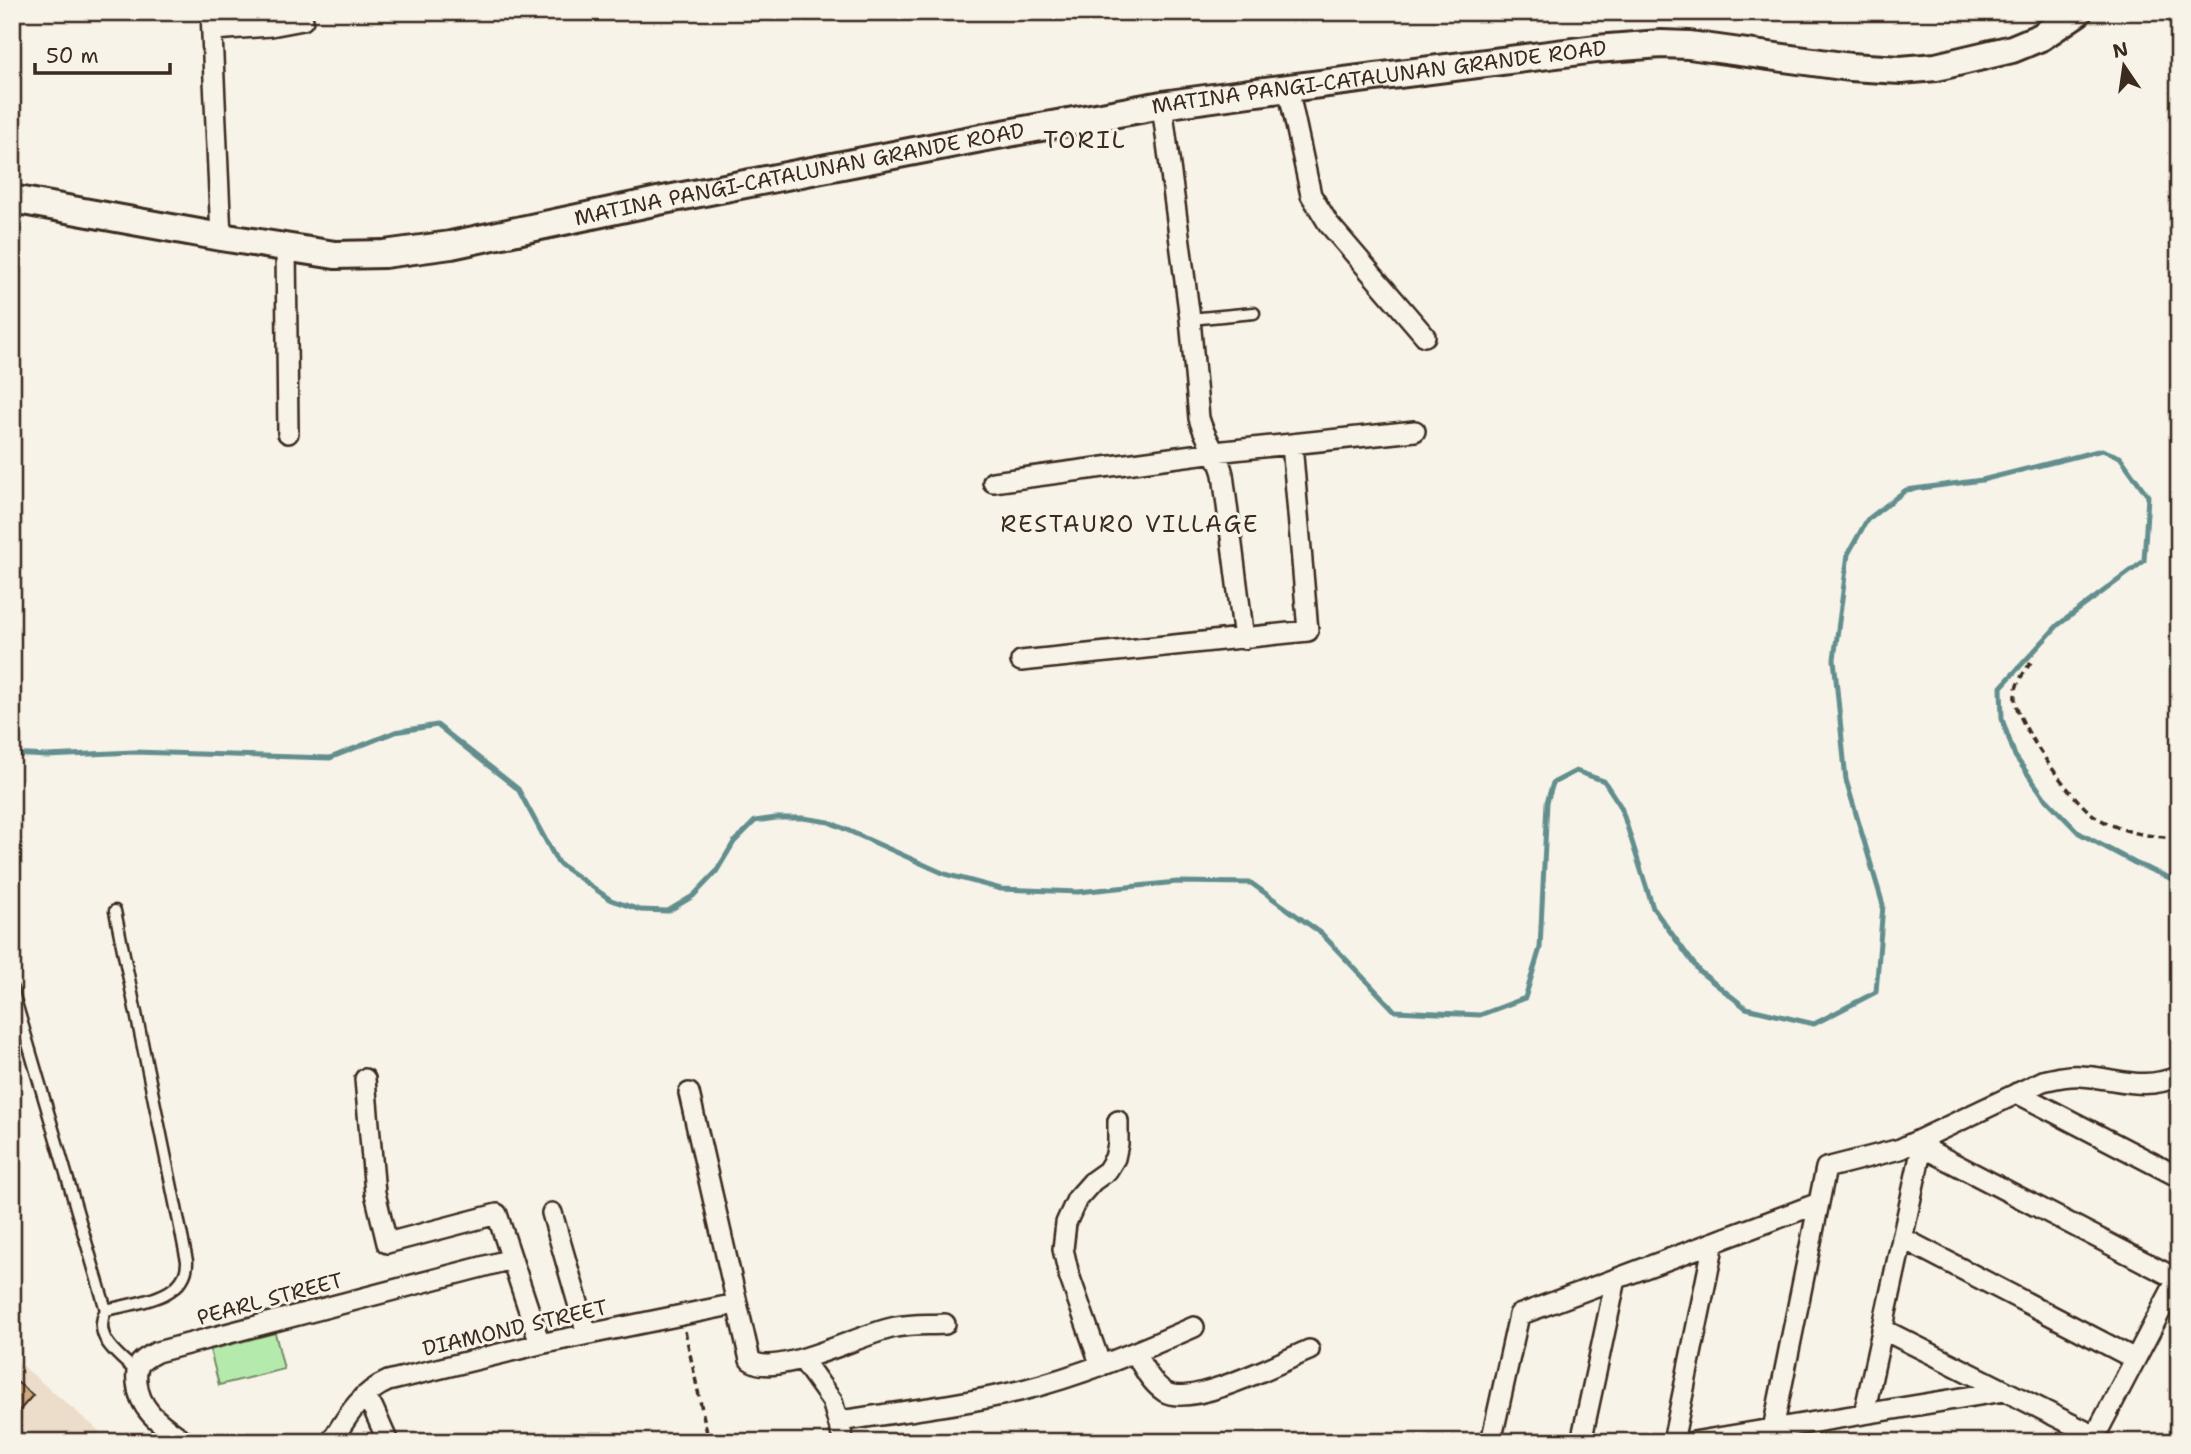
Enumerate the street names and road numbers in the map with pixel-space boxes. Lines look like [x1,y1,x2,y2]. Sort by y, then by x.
street label: MATINA PANGI-CATALUNAN GRANDE ROAD [1149,34,1607,121]
street label: MATINA PANGI-CATALUNAN GRANDE ROAD [572,116,1027,232]
street label: PEARL STREET [194,1266,346,1332]
street label: DIAMOND STREET [420,1293,610,1363]

